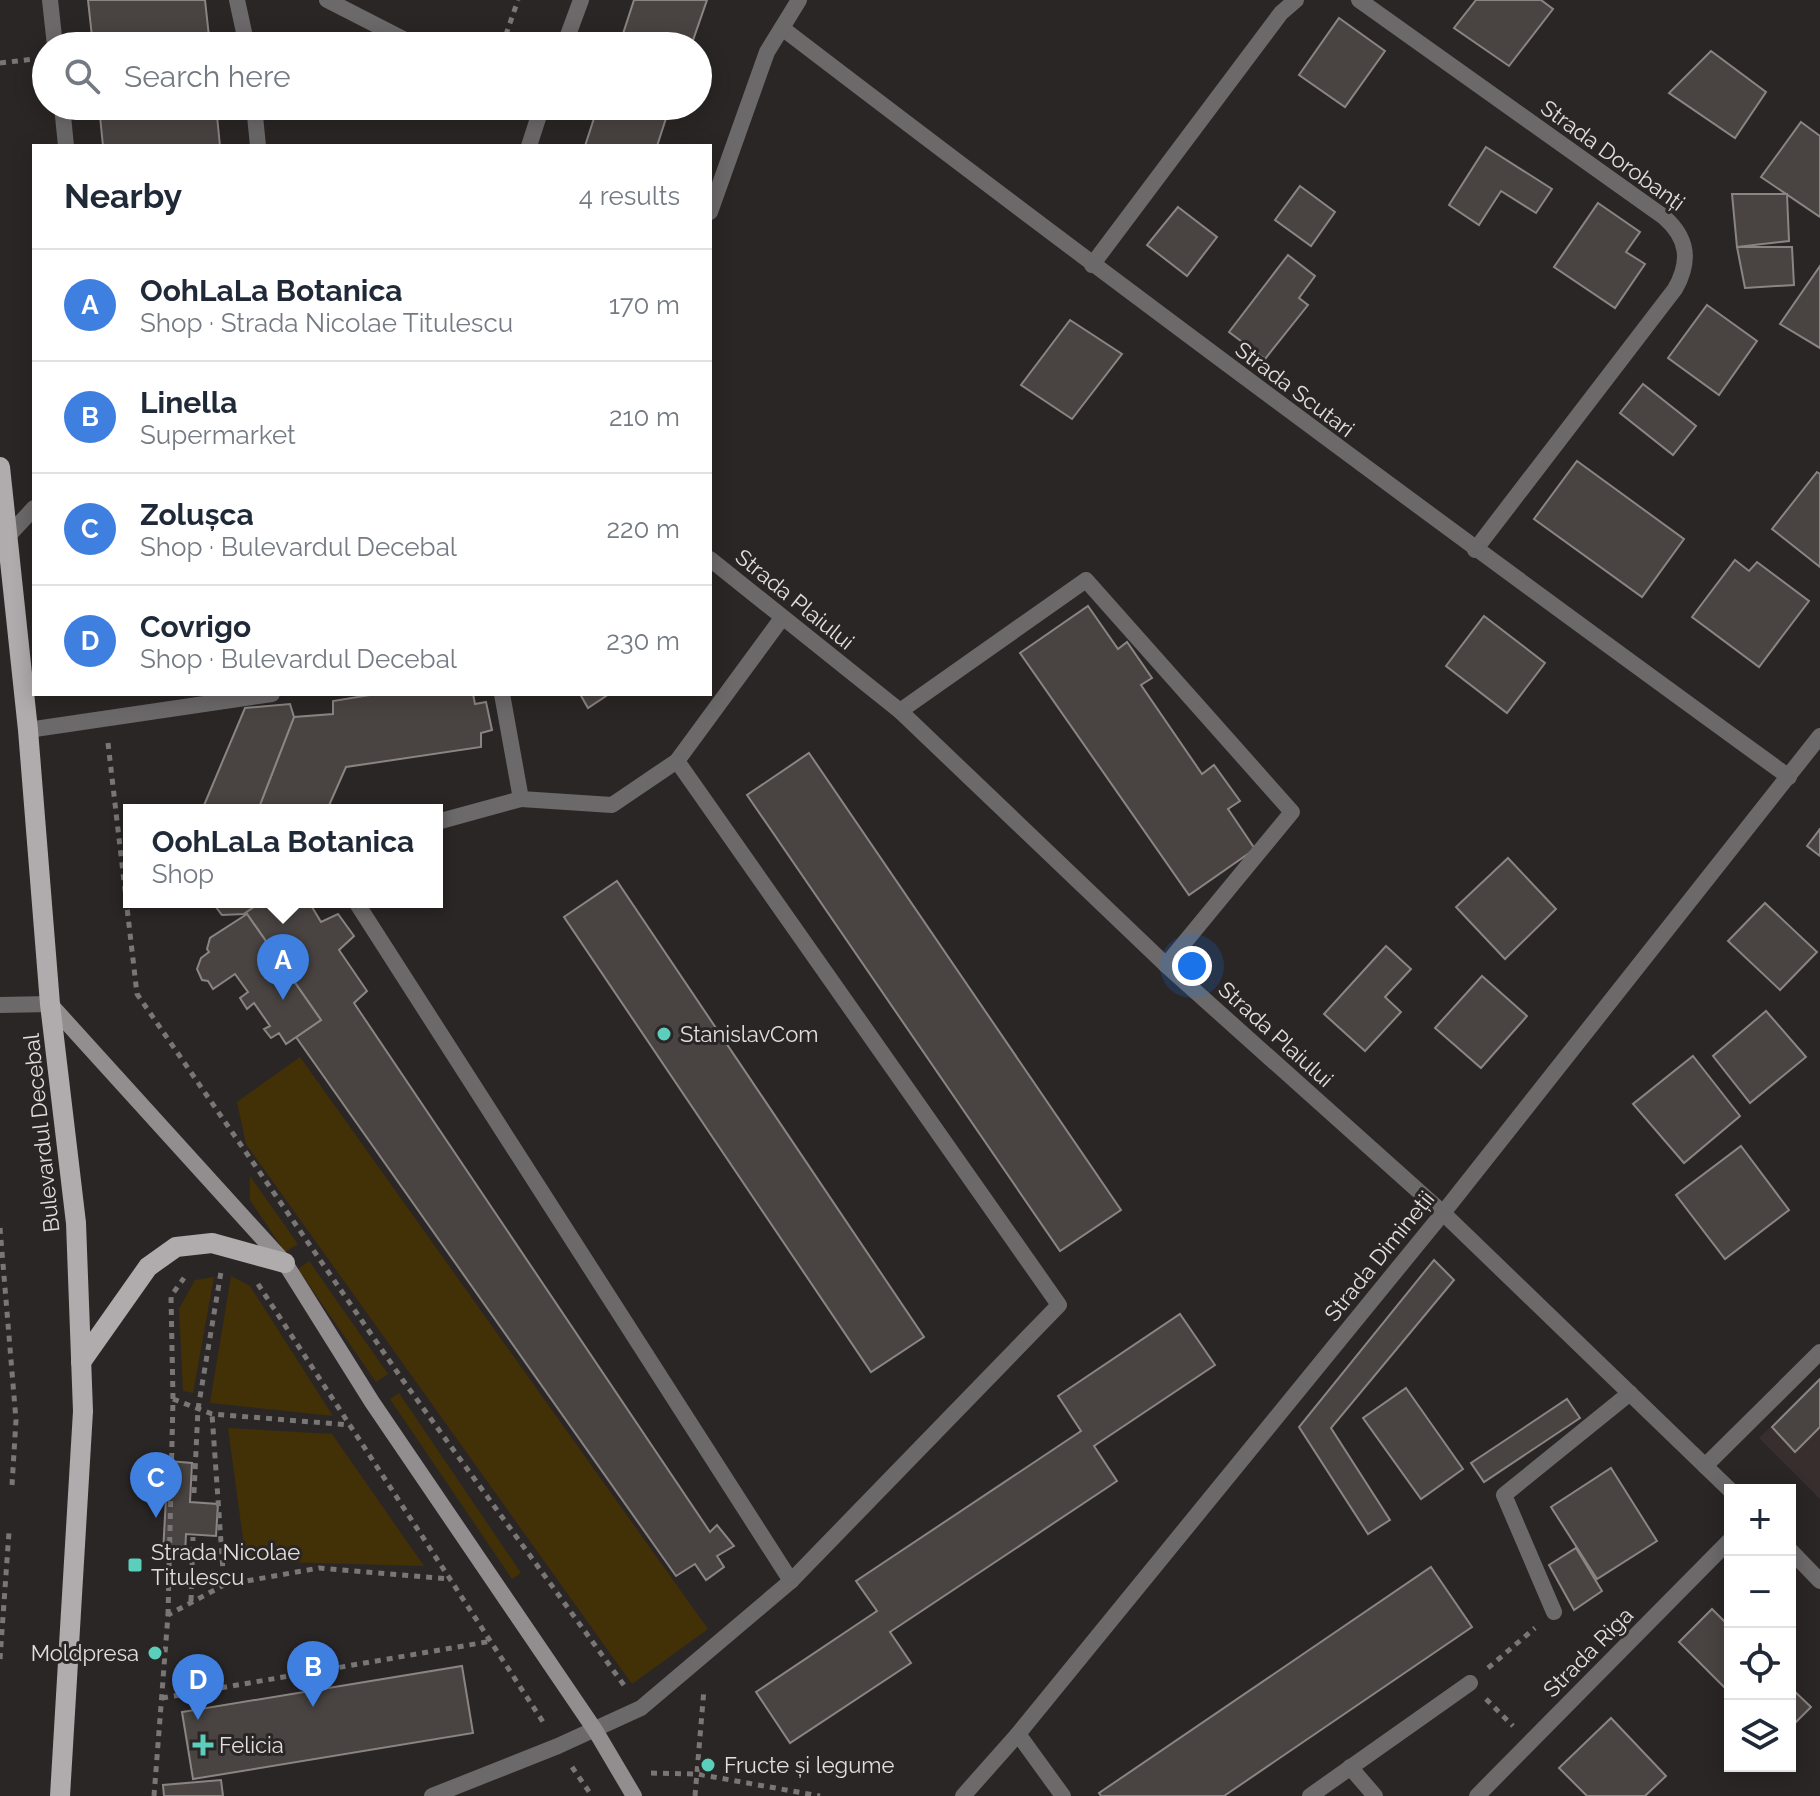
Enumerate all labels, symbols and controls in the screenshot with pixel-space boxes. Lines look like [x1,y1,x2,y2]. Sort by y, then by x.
search box [32,32,712,120]
icon: search [60,54,104,98]
text: Search here [124,59,291,94]
street label: Strada Dorobanți [1536,94,1690,216]
text: Nearby [64,176,182,216]
text: 4 results [579,181,680,211]
text: OohLaLa Botanica [140,273,403,308]
text: A [81,290,99,320]
text: 170 m [609,290,680,320]
text: Shop · Strada Nicolae Titulescu [140,308,513,338]
street label: Strada Scutari [1231,336,1359,442]
text: Linella [140,385,238,420]
text: B [81,402,99,432]
text: 210 m [609,402,680,432]
text: Supermarket [140,420,296,450]
text: Zolușca [140,497,254,532]
text: C [81,514,99,544]
text: 220 m [606,514,680,544]
text: Shop · Bulevardul Decebal [140,532,457,562]
street label: Strada Plaiului [731,543,859,655]
text: Covrigo [140,609,251,644]
text: D [81,626,99,656]
text: 230 m [606,626,680,656]
text: Shop · Bulevardul Decebal [140,644,457,674]
popup [123,804,443,908]
text: OohLaLa Botanica [152,824,414,859]
text: Shop [152,859,214,889]
pin: A [257,934,309,1000]
your location [1172,946,1212,986]
street label: Strada Plaiului [1213,976,1339,1092]
place label: StanislavCom [680,1021,819,1047]
marker: StanislavCom [655,1025,673,1043]
street label: Bulevardul Decebal [18,1032,64,1234]
street label: Strada Dimineții [1319,1186,1439,1326]
pin: C [130,1452,182,1518]
map controls [1724,1484,1796,1772]
button: + [1724,1484,1796,1556]
place label: Strada Nicolae Titulescu [151,1539,300,1590]
marker: Strada Nicolae Titulescu [126,1556,144,1574]
button: − [1724,1556,1796,1628]
street label: Strada Riga [1538,1602,1638,1702]
button: locate [1724,1628,1796,1700]
place label: Moldpresa [31,1640,139,1666]
pin: B [287,1641,339,1707]
marker: Moldpresa [146,1644,164,1662]
pin: D [172,1654,224,1720]
button: layers [1724,1700,1796,1772]
place label: Felicia [219,1732,284,1758]
marker: Felicia [194,1736,212,1754]
place label: Fructe și legume [724,1752,894,1778]
marker: Fructe și legume [699,1756,717,1774]

